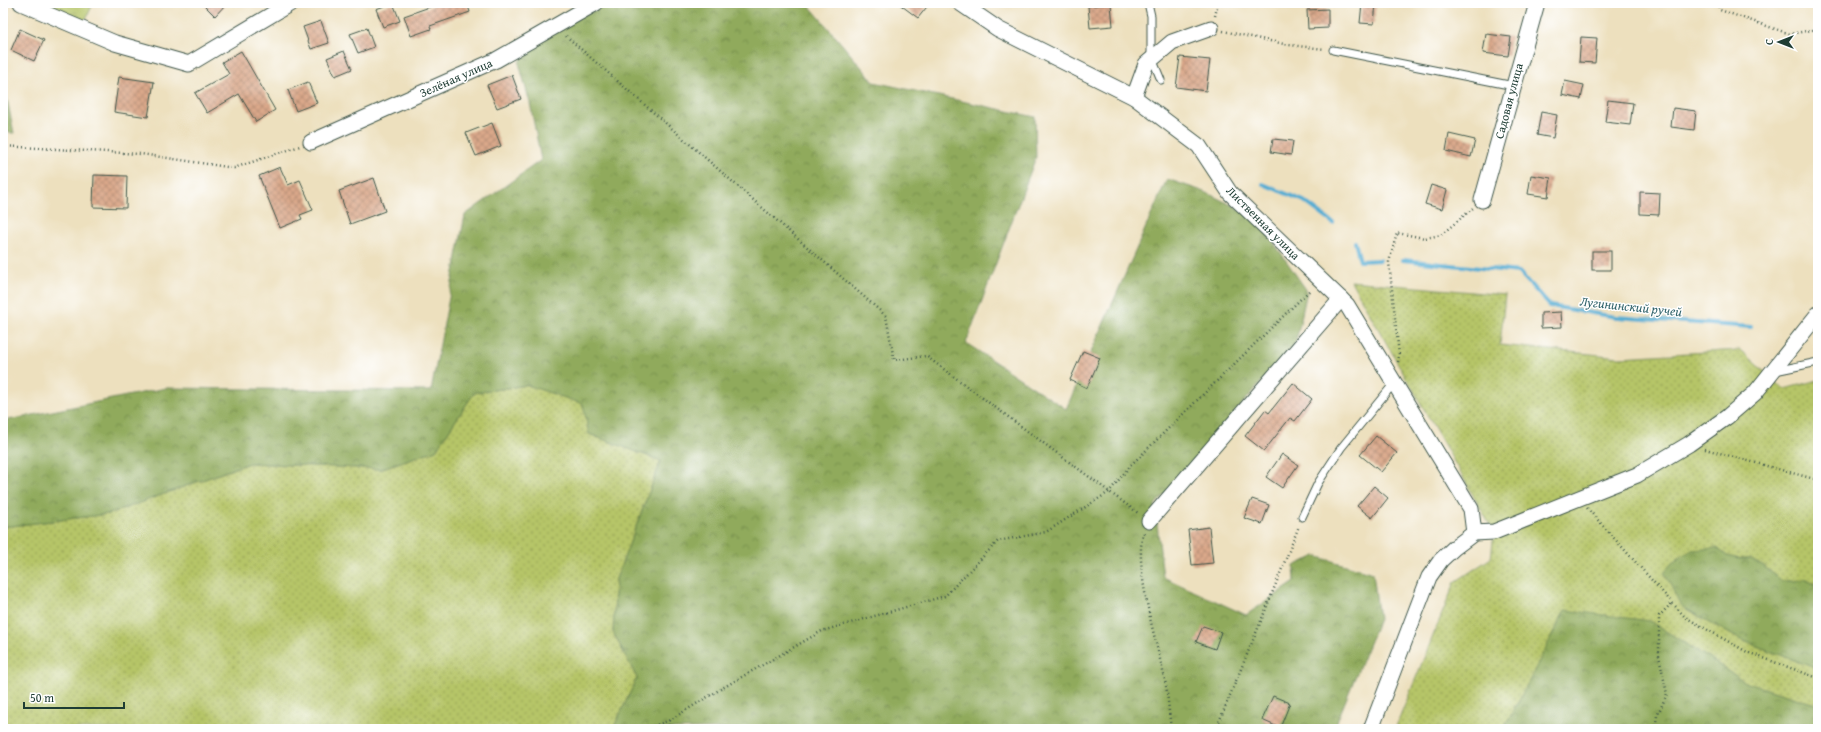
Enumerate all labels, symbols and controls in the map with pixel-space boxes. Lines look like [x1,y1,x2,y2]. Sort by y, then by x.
north arrow [1759,22,1799,62]
text: С [1761,39,1777,45]
street label: Зелёная улица [417,54,495,101]
street label: Садовая улица [1490,61,1527,141]
street label: Лиственная улица [1223,182,1304,264]
water label: Лугининский ручей [1579,292,1683,321]
scale bar [24,684,124,710]
text: 50 m [30,689,54,706]

